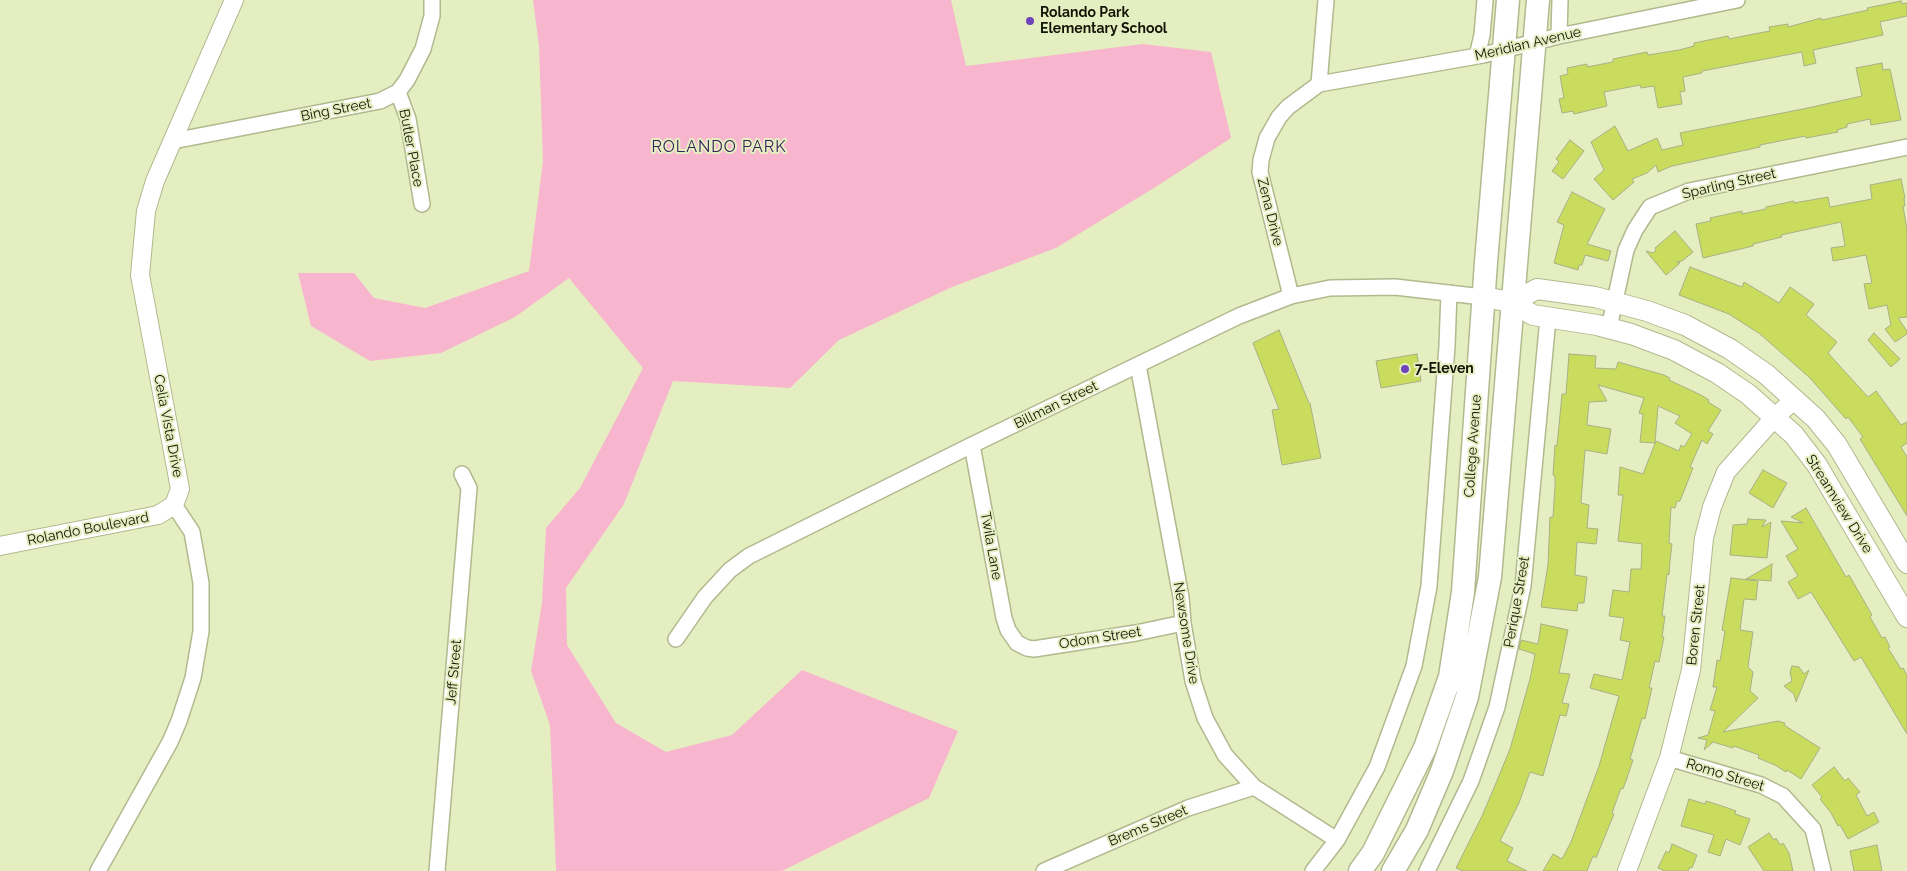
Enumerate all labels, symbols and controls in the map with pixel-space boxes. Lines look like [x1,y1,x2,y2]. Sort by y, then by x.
place label: Rolando Park Elementary School [1040,5,1167,38]
marker: Rolando Park Elementary School [1024,15,1036,27]
street label: Meridian Avenue [1473,24,1583,64]
street label: Bing Street [299,95,373,125]
street label: Butler Place [395,108,427,188]
district label: ROLANDO PARK [650,137,788,157]
street label: Sparling Street [1680,165,1778,203]
street label: Zena Drive [1253,176,1287,248]
place label: 7-Eleven [1415,361,1474,377]
marker: 7-Eleven [1399,363,1411,375]
street label: Celia Vista Drive [150,373,186,479]
street label: Billman Street [1011,377,1101,433]
street label: College Avenue [1461,394,1485,498]
street label: Streamview Drive [1802,452,1876,556]
street label: Rolando Boulevard [26,509,150,549]
street label: Twila Lane [977,511,1005,581]
street label: Perique Street [1501,555,1533,649]
street label: Newsome Drive [1170,581,1202,685]
street label: Boren Street [1683,584,1709,666]
street label: Odom Street [1058,623,1142,653]
street label: Jeff Street [443,639,465,705]
street label: Romo Street [1684,755,1766,795]
street label: Brems Street [1106,802,1190,850]

